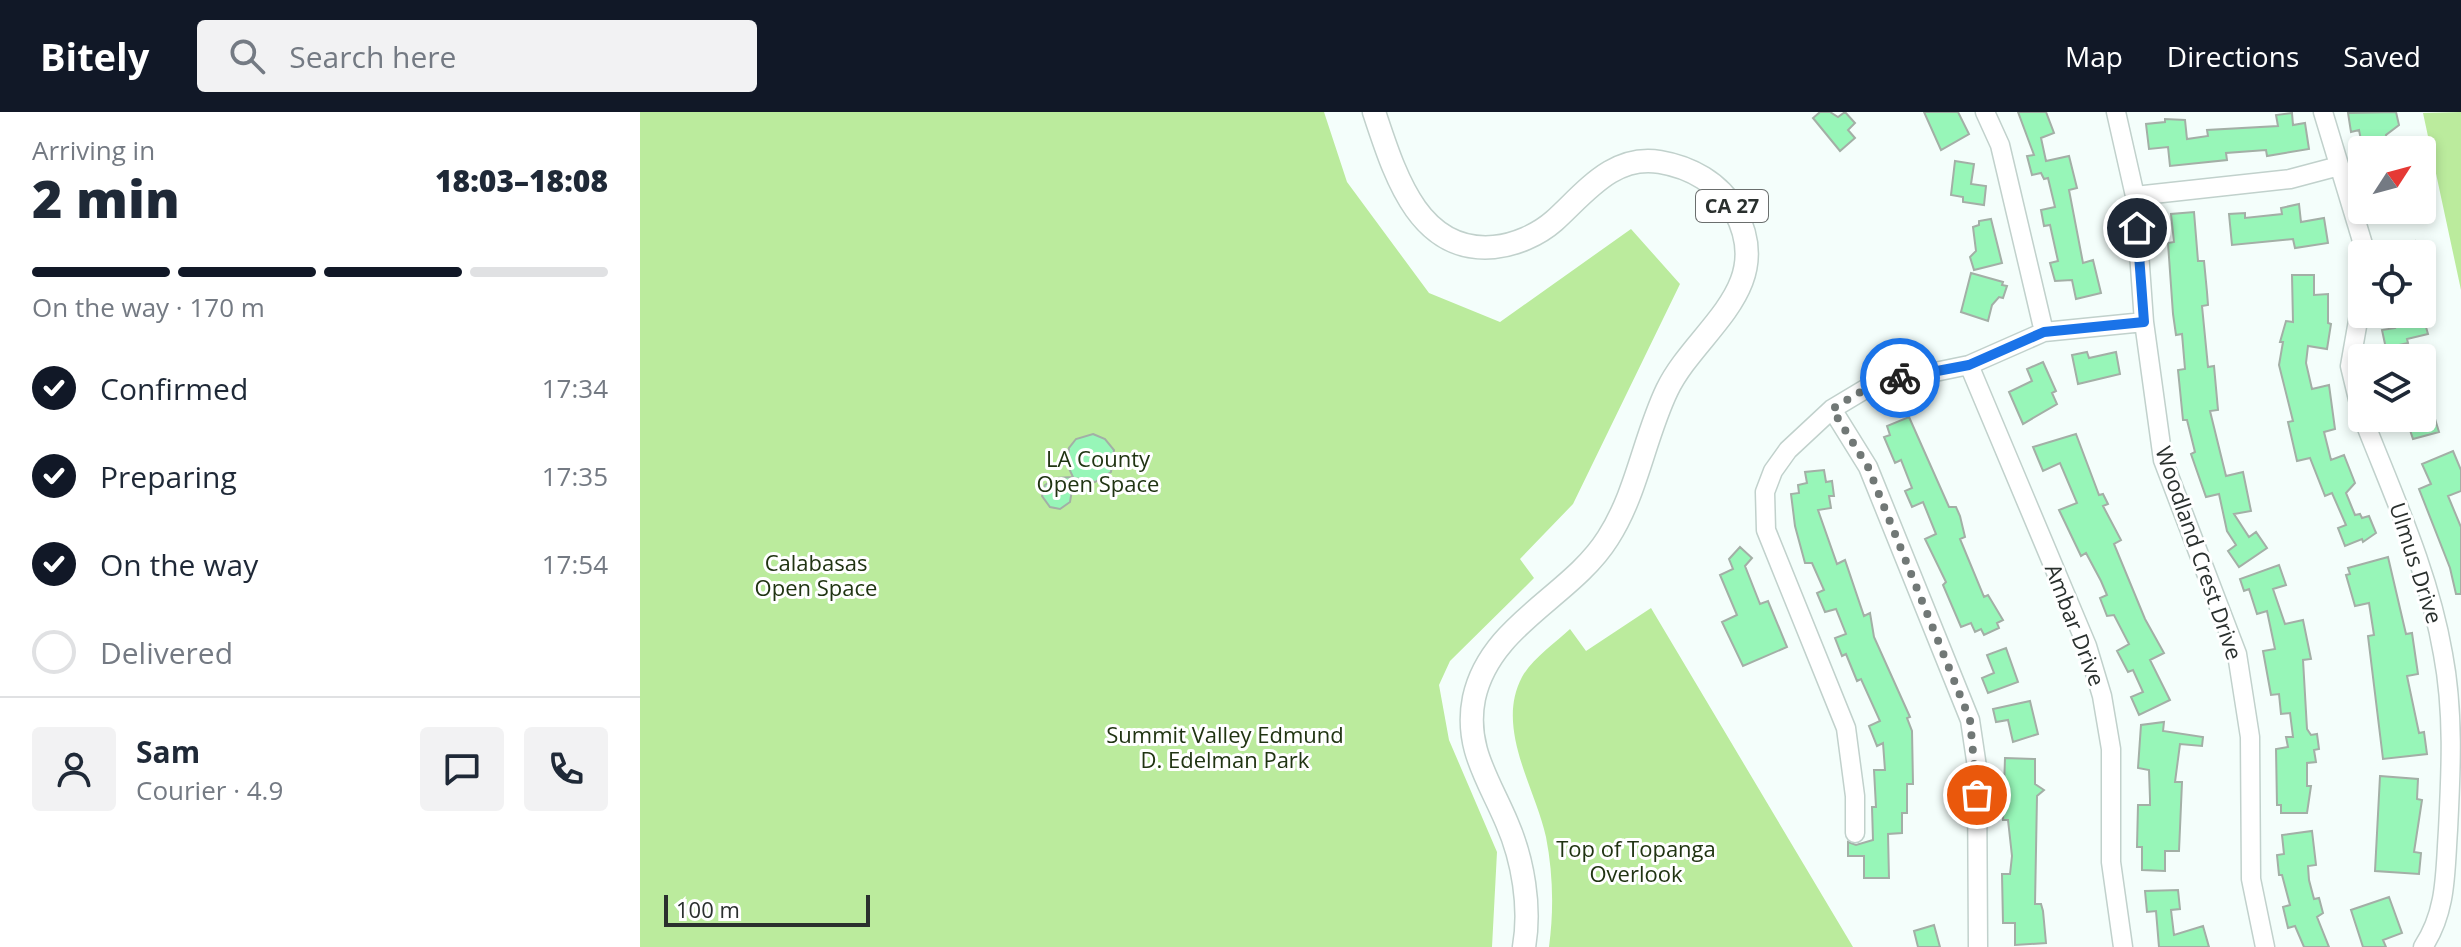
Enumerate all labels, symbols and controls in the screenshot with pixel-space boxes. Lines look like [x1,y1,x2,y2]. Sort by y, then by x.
search box [197,20,757,92]
text: Bitely [40,30,149,82]
icon: search [225,34,269,78]
text: Search here [289,36,456,77]
text: Map [2065,37,2123,75]
text: Directions [2167,37,2299,75]
text: Saved [2343,37,2421,75]
text: Arriving in [32,132,155,168]
north arrow [2348,136,2436,224]
map controls [2348,136,2436,432]
text: 18:03–18:08 [435,160,608,201]
text: 2 min [32,162,180,233]
road number: CA 27 [1696,190,1768,222]
pin [2103,194,2171,262]
icon: home [2115,206,2159,250]
button: locate [2348,240,2436,328]
text: On the way · 170 m [32,289,265,325]
courier [1860,338,1940,418]
button: layers [2348,344,2436,432]
icon: bike [1878,356,1922,400]
icon: check [32,366,76,410]
text: Confirmed [100,368,248,409]
text: 17:34 [542,370,608,406]
street label: Woodland Crest Drive [2149,442,2251,663]
park label: LA County Open Space [1037,443,1159,498]
icon: check [32,454,76,498]
text: Preparing [100,456,237,497]
text: 17:35 [542,458,608,494]
street label: Ulmus Drive [2383,498,2451,627]
icon: check [32,542,76,586]
text: On the way [100,544,258,585]
text: 17:54 [542,546,608,582]
park label: Calabasas Open Space [755,547,877,602]
street label: Ambar Drive [2039,559,2113,690]
text: Delivered [100,632,233,673]
park label: Summit Valley Edmund D. Edelman Park [1106,719,1344,774]
button: person [32,727,116,811]
button: chat [420,727,504,811]
button: phone [524,727,608,811]
text: Sam [136,731,200,772]
pin [1943,761,2011,829]
text: Courier · 4.9 [136,772,283,808]
icon: bag [1955,773,1999,817]
park label: Top of Topanga Overlook [1556,833,1716,888]
scale bar [664,891,870,927]
text: 100 m [676,894,740,924]

